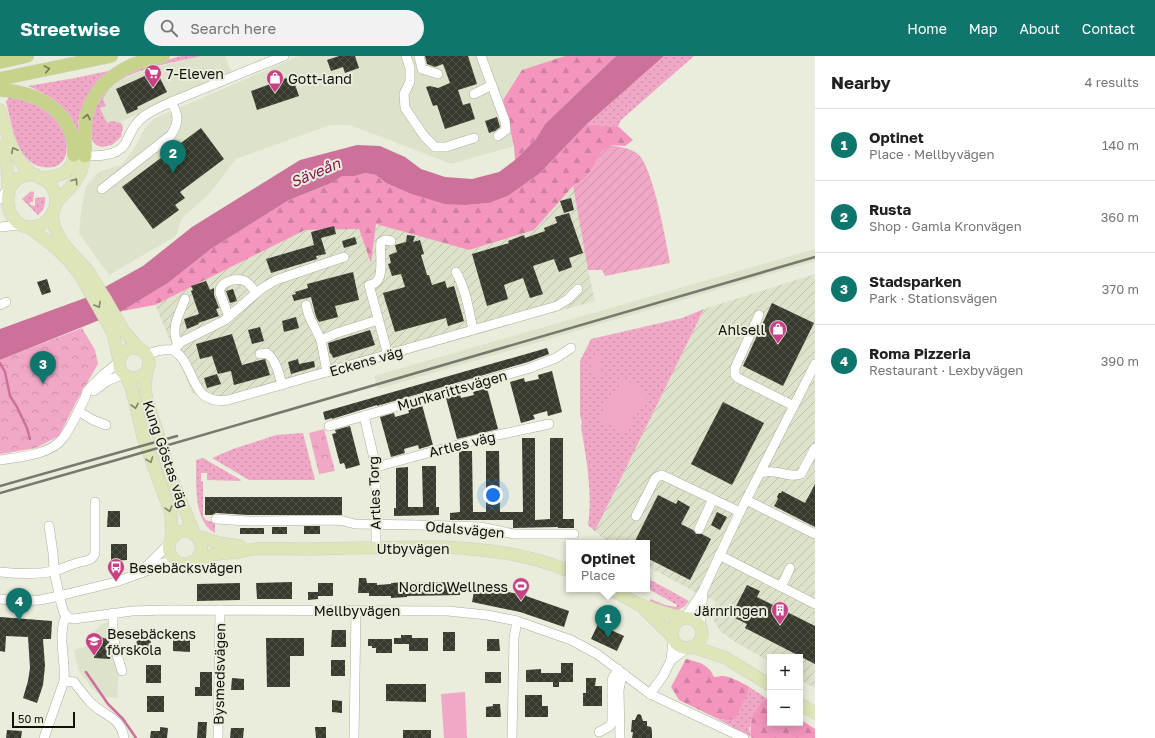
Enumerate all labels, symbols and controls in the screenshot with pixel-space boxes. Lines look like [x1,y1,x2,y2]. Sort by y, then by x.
search box [144,10,424,46]
text: Streetwise [20,17,120,40]
icon: search [158,17,180,39]
text: Search here [190,19,276,37]
text: Home [907,20,947,37]
text: Map [969,20,997,37]
text: About [1019,20,1060,37]
text: Contact [1082,20,1135,37]
supermarket icon: 7-Eleven [143,63,163,88]
place label: 7-Eleven [166,65,224,82]
one-way arrow [44,66,50,74]
shop icon: Gott-land [265,68,285,93]
place label: Gott-land [288,70,352,87]
text: Nearby [831,72,891,93]
text: 4 results [1085,74,1139,90]
one-way arrow [82,114,90,120]
text: Optinet [869,128,924,146]
text: 1 [841,137,847,153]
text: 140 m [1102,137,1139,153]
pin: 2 [160,140,186,173]
text: Place · Mellbyvägen [869,146,994,162]
one-way arrow [11,147,19,154]
water label: Säveån [287,153,343,190]
one-way arrow [70,179,77,186]
text: Rusta [869,200,911,218]
text: 2 [840,209,848,225]
text: 360 m [1101,209,1139,225]
text: Shop · Gamla Kronvägen [869,218,1022,234]
text: Stadsparken [869,272,961,290]
text: 3 [840,281,848,297]
text: 370 m [1102,281,1139,297]
text: Park · Stationsvägen [869,290,997,306]
one-way arrow [94,301,101,308]
shop icon: Ahlsell [768,319,788,344]
place label: Ahlsell [718,321,765,338]
street label: Eckens väg [327,342,405,380]
text: Roma Pizzeria [869,344,971,362]
pin: 3 [30,351,56,384]
text: 4 [840,353,848,369]
text: 390 m [1101,353,1139,369]
text: Restaurant · Lexbyvägen [869,362,1023,378]
street label: Munkarittsvägen [395,366,509,414]
street label: Kung Göstas väg [140,398,192,510]
one-way arrow [131,403,139,409]
street label: Artles väg [427,428,497,460]
one-way arrow [146,456,154,463]
street label: Artles Torg [364,456,384,530]
your location [483,485,503,505]
one-way arrow [164,505,173,512]
street label: Odalsvägen [425,517,505,541]
street label: Utbyvägen [376,540,450,557]
popup [566,540,650,592]
text: Optinet [581,549,635,567]
bus stop icon: Besebäcksvägen [106,557,126,582]
place label: Besebäcksvägen [129,559,242,576]
text: Place [581,567,615,583]
sports icon: Nordic Wellness [511,576,531,601]
place label: Nordic Wellness [399,578,508,595]
pin: 4 [6,588,32,621]
building icon: Järnringen [770,600,790,625]
street label: Mellbyvägen [314,602,400,619]
place label: Järnringen [694,602,767,619]
pin: 1 [595,605,621,638]
street label: Bysmedsvägen [210,623,228,725]
place label: Besebäckens förskola [107,625,196,658]
school or university icon: Besebäckens förskola [84,631,104,656]
map controls [767,654,803,726]
button: + [767,654,803,690]
button: − [767,690,803,726]
scale bar [12,710,75,729]
text: 50 m [18,712,44,725]

